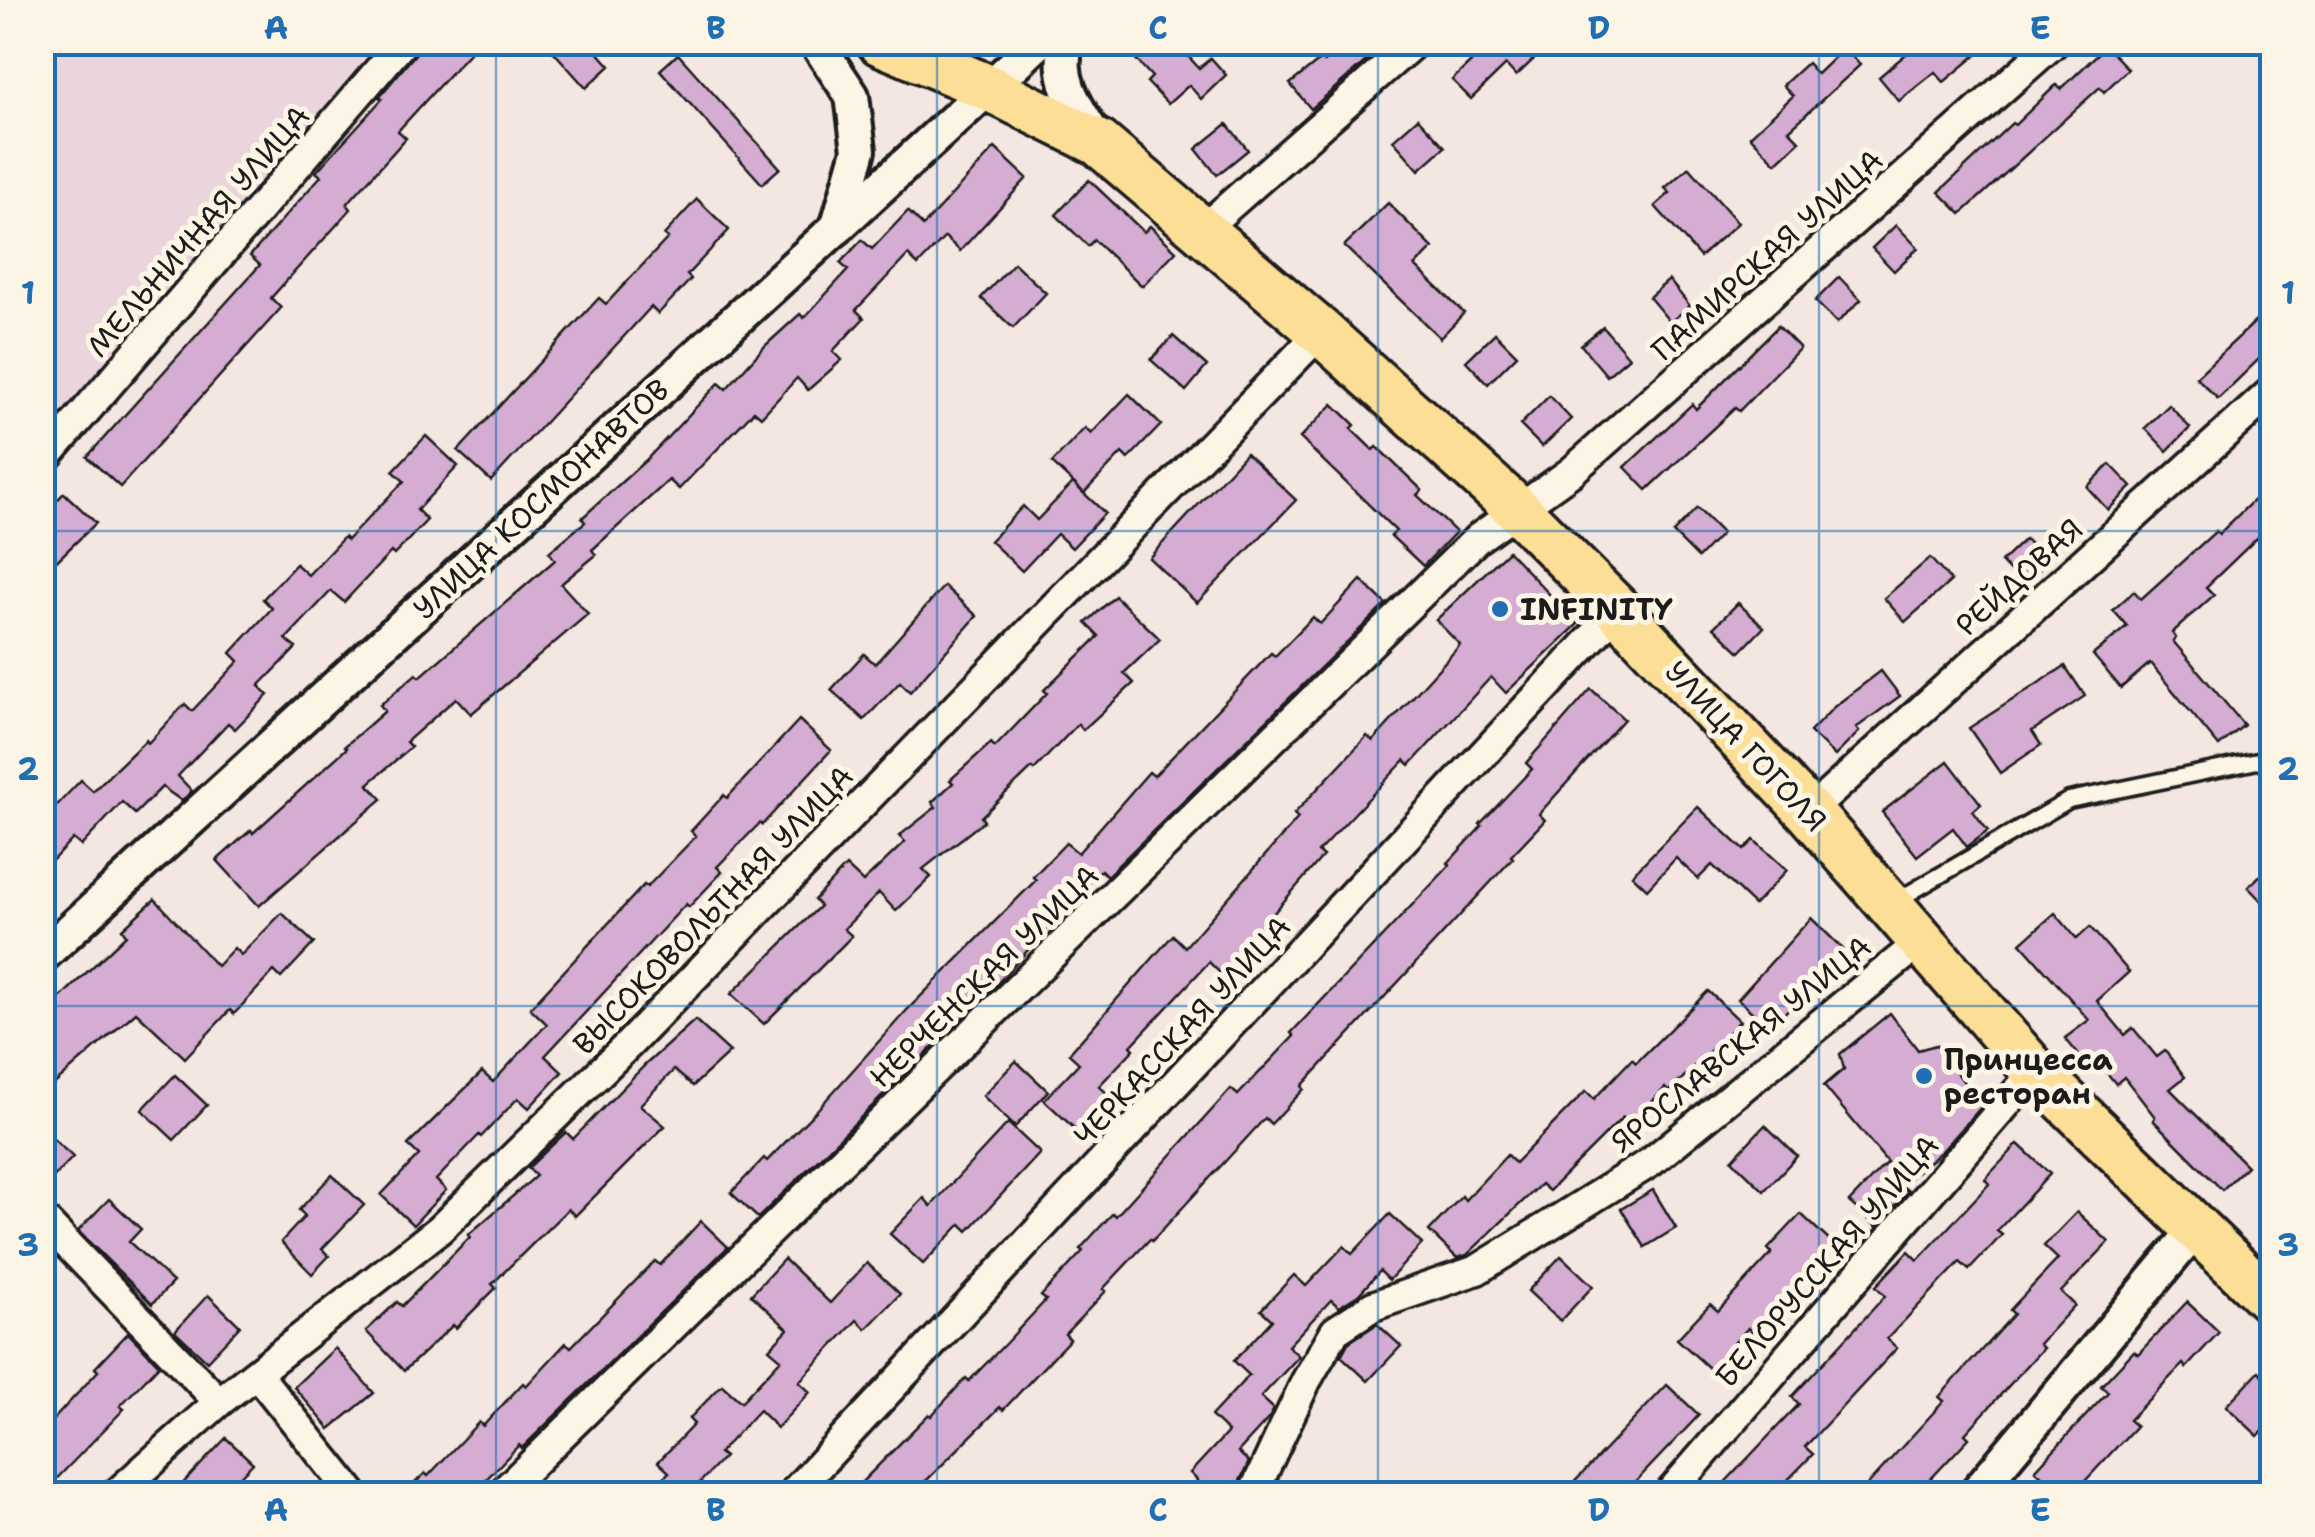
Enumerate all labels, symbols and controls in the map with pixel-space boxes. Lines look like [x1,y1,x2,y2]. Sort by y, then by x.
text: A [264,6,288,49]
text: B [706,6,726,49]
text: C [1148,6,1168,49]
text: D [1588,6,1610,49]
text: E [2029,6,2051,49]
street label: МЕЛЬНИЧНАЯ УЛИЦА [77,96,319,366]
street label: ПАМИРСКАЯ УЛИЦА [1642,140,1892,370]
text: 1 [21,271,35,314]
text: 1 [2281,271,2295,314]
street label: УЛИЦА КОСМОНАВТОВ [404,369,678,629]
street label: РЕЙДОВАЯ [1946,509,2092,645]
place label: INFINITY [1520,589,1673,630]
marker: INFINITY [1489,598,1511,620]
street label: УЛИЦА ГОГОЛЯ [1656,652,1836,840]
text: 2 [17,747,39,790]
text: 2 [2277,747,2299,790]
street label: ВЫСОКОВОЛЬТНАЯ УЛИЦА [564,756,862,1064]
street label: НЕРЧЕНСКАЯ УЛИЦА [860,855,1108,1097]
street label: ЧЕРКАССКАЯ УЛИЦА [1064,907,1300,1155]
street label: ЯРОСЛАВСКАЯ УЛИЦА [1602,926,1880,1162]
place label: Принцесса ресторан [1944,1039,2113,1114]
marker: Принцесса ресторан [1913,1065,1935,1087]
street label: БЕЛОРУССКАЯ УЛИЦА [1706,1126,1948,1396]
text: 3 [17,1223,39,1266]
text: 3 [2277,1223,2299,1266]
text: A [264,1488,288,1531]
text: B [706,1488,726,1531]
text: C [1148,1488,1168,1531]
text: D [1588,1488,1610,1531]
text: E [2029,1488,2051,1531]

